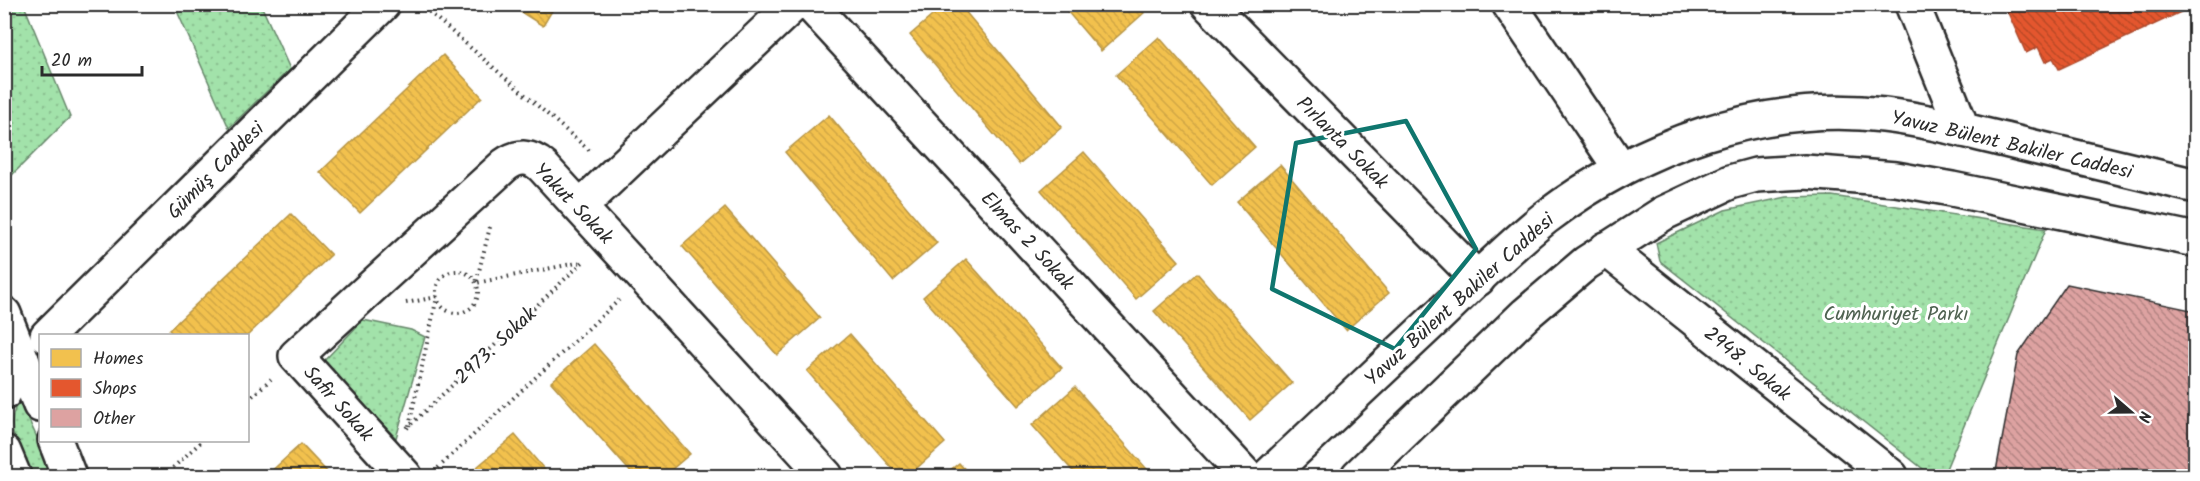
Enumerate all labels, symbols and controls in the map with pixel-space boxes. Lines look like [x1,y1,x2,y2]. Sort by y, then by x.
scale bar [42,39,142,77]
text: 20 m [51,47,92,76]
street label: Pırlanta Sokak [1288,89,1396,198]
street label: Yavuz Bülent Bakiler Caddesi [1888,103,2137,190]
street label: Gümüş Caddesi [160,114,274,228]
street label: Yakut Sokak [525,156,620,253]
street label: Elmas 2 Sokak [972,184,1082,299]
street label: Yavuz Bülent Bakiler Caddesi [1358,205,1564,395]
street label: 2973. Sokak [448,299,545,393]
park label: Cumhuriyet Parkı [1824,299,1968,331]
street label: 2948. Sokak [1696,319,1798,410]
legend [39,334,249,442]
text: Homes [93,345,144,374]
street label: Safir Sokak [294,359,381,450]
text: Shops [93,375,137,404]
north arrow [2101,382,2161,442]
text: Other [93,405,136,434]
text: N [2130,408,2157,426]

